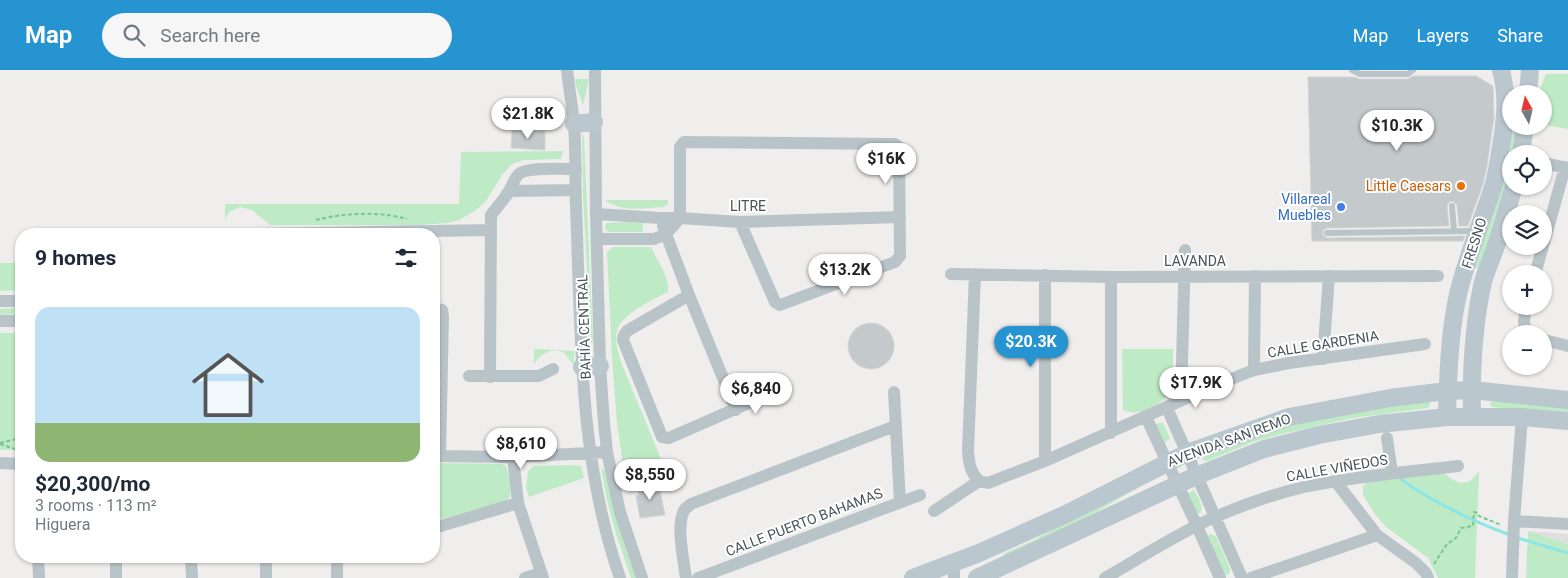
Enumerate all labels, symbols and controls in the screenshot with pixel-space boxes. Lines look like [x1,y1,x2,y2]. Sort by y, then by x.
search box [102,13,452,58]
text: Map [25,21,72,49]
icon: search [120,21,148,49]
text: Search here [160,24,260,47]
text: Map [1353,25,1388,46]
text: Layers [1416,25,1469,46]
text: Share [1497,25,1543,46]
north arrow [1502,85,1552,135]
map controls [1502,85,1552,375]
pin: $21.8K [487,98,569,140]
text: $21.8K [502,104,554,123]
pin: $10.3K [1356,109,1438,152]
text: $10.3K [1371,116,1423,135]
pin: $16K [856,142,916,185]
button: locate [1502,145,1552,195]
text: $16K [867,149,905,168]
place label: Little Caesars [1366,178,1451,194]
marker: Little Caesars [1455,180,1467,192]
place label: Villareal Muebles [1278,191,1331,223]
street label: LITRE [730,198,766,214]
marker: Villareal Muebles [1335,201,1347,213]
button: layers [1502,205,1552,255]
street label: FRESNO [1458,216,1490,270]
icon: filters [392,244,420,272]
text: 9 homes [35,246,116,270]
street label: LAVANDA [1164,253,1226,269]
pin: $13.2K [804,254,886,296]
text: $13.2K [819,260,871,279]
button: + [1502,265,1552,315]
street label: BAHÍA CENTRAL [573,274,594,380]
button: − [1502,325,1552,375]
pin: $20.3K [990,326,1072,368]
street label: CALLE GARDENIA [1266,327,1380,361]
text: $20.3K [1005,332,1057,351]
icon: home [183,340,273,430]
pin: $17.9K [1155,366,1237,409]
pin: $6,840 [715,372,797,415]
text: $17.9K [1170,373,1222,392]
text: $6,840 [731,379,781,398]
street label: AVENIDA SAN REMO [1165,410,1293,470]
pin: $8,610 [480,428,562,470]
text: $8,610 [496,434,546,453]
street label: CALLE VIÑEDOS [1285,450,1389,485]
pin: $8,550 [609,458,691,501]
text: $8,550 [625,465,675,484]
text: $20,300/mo [35,472,150,496]
street label: CALLE PUERTO BAHAMAS [723,485,885,559]
text: 3 rooms · 113 m² [35,496,157,515]
text: Higuera [35,515,90,534]

